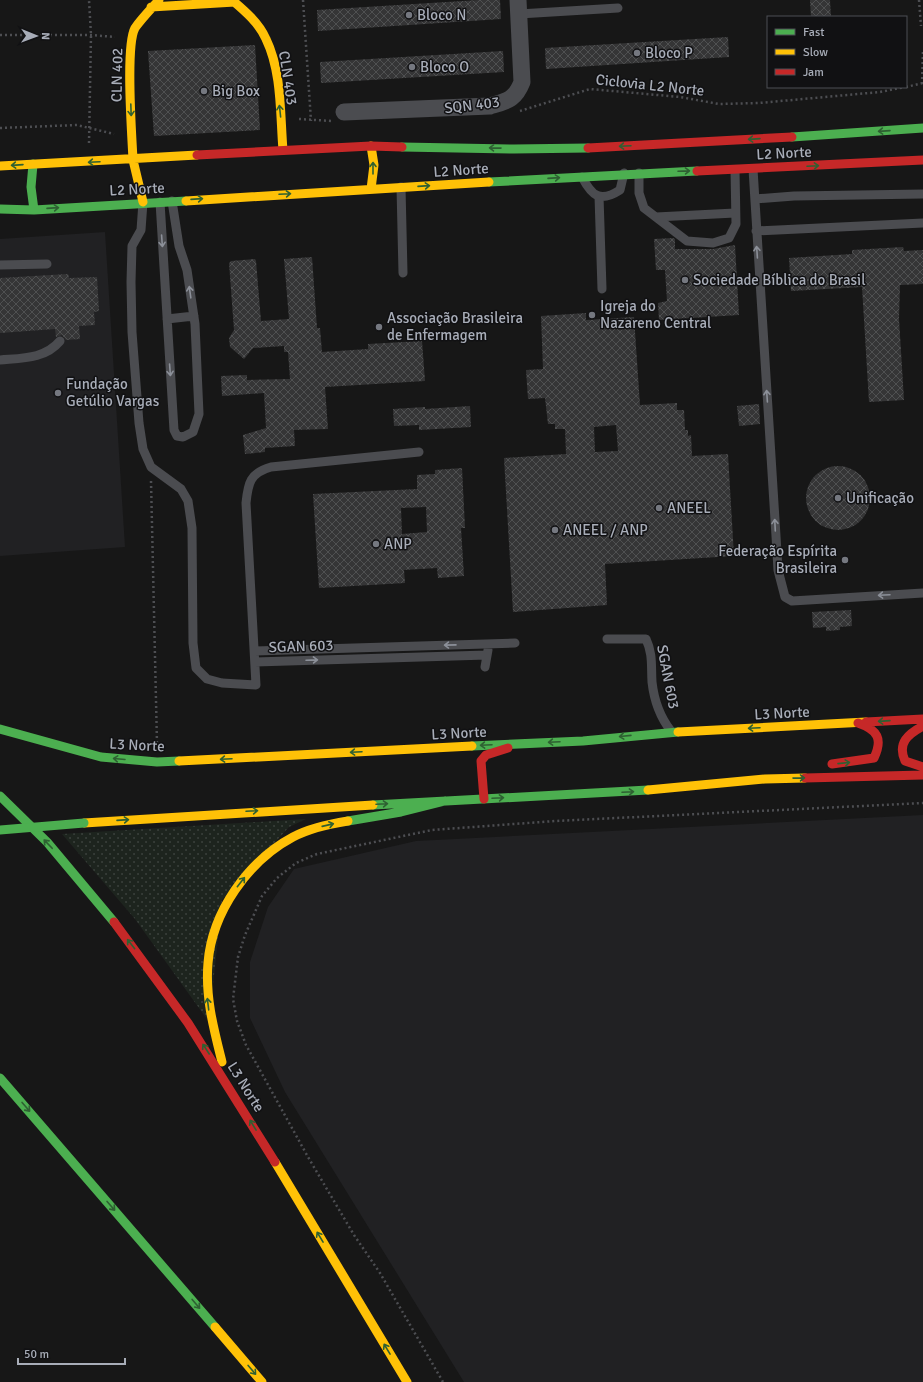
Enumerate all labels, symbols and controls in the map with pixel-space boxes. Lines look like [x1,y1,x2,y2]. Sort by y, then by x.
place label: Bloco N [417,6,466,24]
marker: Bloco N [404,10,414,20]
north arrow [16,16,56,56]
legend [767,16,907,88]
text: Fast [803,25,824,40]
text: N [39,32,52,40]
place label: Bloco P [645,44,693,62]
text: Slow [803,45,828,60]
street label: CLN 402 [108,48,126,102]
marker: Bloco P [632,48,642,58]
street label: CLN 403 [275,50,301,106]
place label: Bloco O [420,58,469,76]
marker: Bloco O [407,62,417,72]
text: Jam [803,65,824,80]
street label: Ciclovia L2 Norte [595,70,705,100]
place label: Big Box [212,82,260,100]
marker: Big Box [199,86,209,96]
street label: SQN 403 [443,93,501,117]
one-way arrow [127,103,135,116]
one-way arrow [276,105,283,118]
one-way arrow [878,127,891,134]
one-way arrow [748,136,761,143]
one-way arrow [619,142,632,150]
street label: L2 Norte [756,143,812,163]
one-way arrow [489,145,502,152]
one-way arrow [88,158,101,166]
street label: L2 Norte [433,159,489,181]
one-way arrow [11,161,24,168]
one-way arrow [369,161,377,174]
one-way arrow [806,162,819,169]
one-way arrow [677,168,690,175]
one-way arrow [547,174,560,181]
street label: L2 Norte [109,179,165,199]
one-way arrow [417,182,430,189]
one-way arrow [278,190,291,198]
one-way arrow [190,196,203,203]
one-way arrow [46,205,59,212]
one-way arrow [158,234,166,247]
one-way arrow [754,246,761,259]
place label: Sociedade Bíblica do Brasil [693,271,866,289]
marker: Sociedade Bíblica do Brasil [680,275,690,285]
one-way arrow [186,286,194,299]
place label: Igreja do Nazareno Central [600,297,711,332]
place label: Associação Brasileira de Enfermagem [387,309,523,344]
marker: Igreja do Nazareno Central [587,310,597,320]
marker: Associação Brasileira de Enfermagem [374,322,384,332]
one-way arrow [167,363,174,376]
place label: Fundação Getúlio Vargas [66,375,160,410]
marker: Fundação Getúlio Vargas [53,388,63,398]
one-way arrow [764,390,771,403]
place label: Unificação [846,489,914,507]
marker: Unificação [833,493,843,503]
place label: ANEEL [667,499,711,517]
marker: ANEEL [654,503,664,513]
one-way arrow [772,519,779,532]
place label: ANEEL / ANP [563,521,648,539]
marker: ANEEL / ANP [550,525,560,535]
place label: ANP [384,535,412,553]
marker: ANP [371,539,381,549]
place label: Federação Espírita Brasileira [718,542,837,577]
marker: Federação Espírita Brasileira [840,555,850,565]
one-way arrow [878,592,891,599]
street label: SGAN 603 [268,636,334,656]
one-way arrow [444,642,457,649]
street label: SGAN 603 [653,643,683,711]
one-way arrow [305,656,318,664]
street label: L3 Norte [754,703,810,723]
one-way arrow [878,718,891,725]
street label: L3 Norte [431,723,487,743]
one-way arrow [748,724,761,732]
one-way arrow [619,733,632,740]
street label: L3 Norte [109,735,165,755]
one-way arrow [548,738,561,746]
one-way arrow [480,742,493,749]
one-way arrow [350,748,363,756]
one-way arrow [113,755,126,762]
one-way arrow [220,755,233,762]
one-way arrow [837,759,850,767]
one-way arrow [792,774,805,782]
one-way arrow [621,788,634,795]
one-way arrow [491,795,504,802]
one-way arrow [375,801,388,808]
one-way arrow [245,807,258,815]
one-way arrow [116,817,129,824]
one-way arrow [321,821,334,829]
one-way arrow [43,839,53,849]
one-way arrow [237,877,246,888]
one-way arrow [127,938,135,949]
one-way arrow [204,997,212,1010]
one-way arrow [202,1044,211,1055]
street label: L3 Norte [224,1059,268,1115]
one-way arrow [21,1102,30,1113]
one-way arrow [249,1119,257,1131]
one-way arrow [106,1200,115,1211]
one-way arrow [316,1231,324,1243]
one-way arrow [191,1299,200,1309]
scale bar [18,1340,125,1366]
one-way arrow [382,1343,390,1355]
text: 50 m [24,1347,49,1362]
one-way arrow [248,1365,257,1376]

